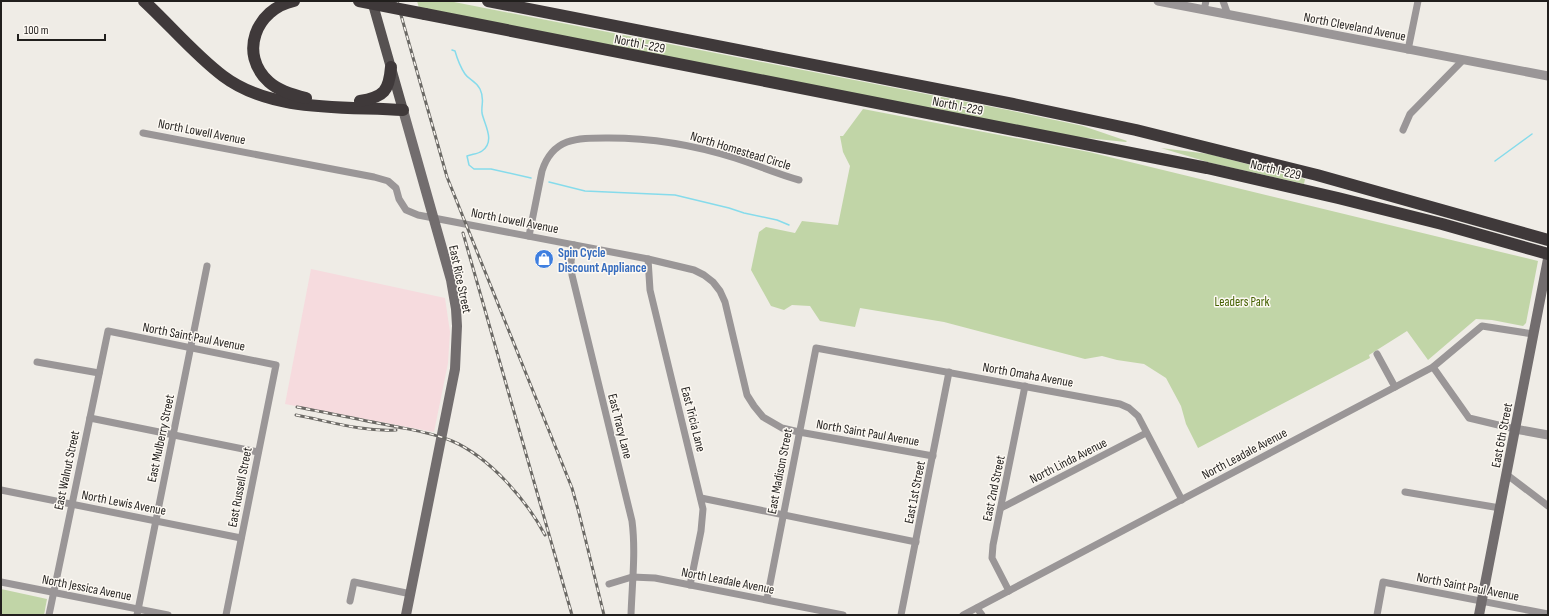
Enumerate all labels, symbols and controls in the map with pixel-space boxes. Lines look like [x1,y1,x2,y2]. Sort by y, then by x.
street label: North Cleveland Avenue [1302,9,1407,45]
scale bar [18,16,105,42]
text: 100 m [24,23,49,38]
street label: North I-229 [613,31,667,57]
street label: North I-229 [931,93,985,119]
street label: North Lowell Avenue [157,116,247,148]
street label: North Homestead Circle [688,128,793,174]
street label: North I-229 [1249,156,1303,184]
street label: North Lowell Avenue [470,205,560,237]
street label: East Rice Street [445,244,475,315]
place label: Spin Cycle Discount Appliance [558,245,647,276]
shop icon: Spin Cycle Discount Appliance [533,248,555,270]
park label: Leaders Park [1215,294,1269,310]
street label: North Saint Paul Avenue [141,319,246,355]
street label: North Omaha Avenue [981,359,1074,391]
street label: East Tricia Lane [677,385,709,454]
street label: East Tracy Lane [604,392,636,460]
street label: East Mulberry Street [144,393,178,483]
street label: East 6th Street [1488,401,1516,469]
street label: North Saint Paul Avenue [815,416,921,450]
street label: North Leadale Avenue [1199,425,1290,483]
street label: East Madison Street [764,427,796,515]
street label: East Walnut Street [51,429,83,511]
street label: North Linda Avenue [1027,435,1110,487]
street label: East Russell Street [224,446,256,529]
street label: East 2nd Street [979,454,1009,522]
street label: East 1st Street [901,459,929,525]
street label: North Lewis Avenue [80,487,167,519]
street label: North Leadale Avenue [680,564,776,598]
street label: North Saint Paul Avenue [1415,569,1520,605]
street label: North Jessica Avenue [41,571,133,605]

